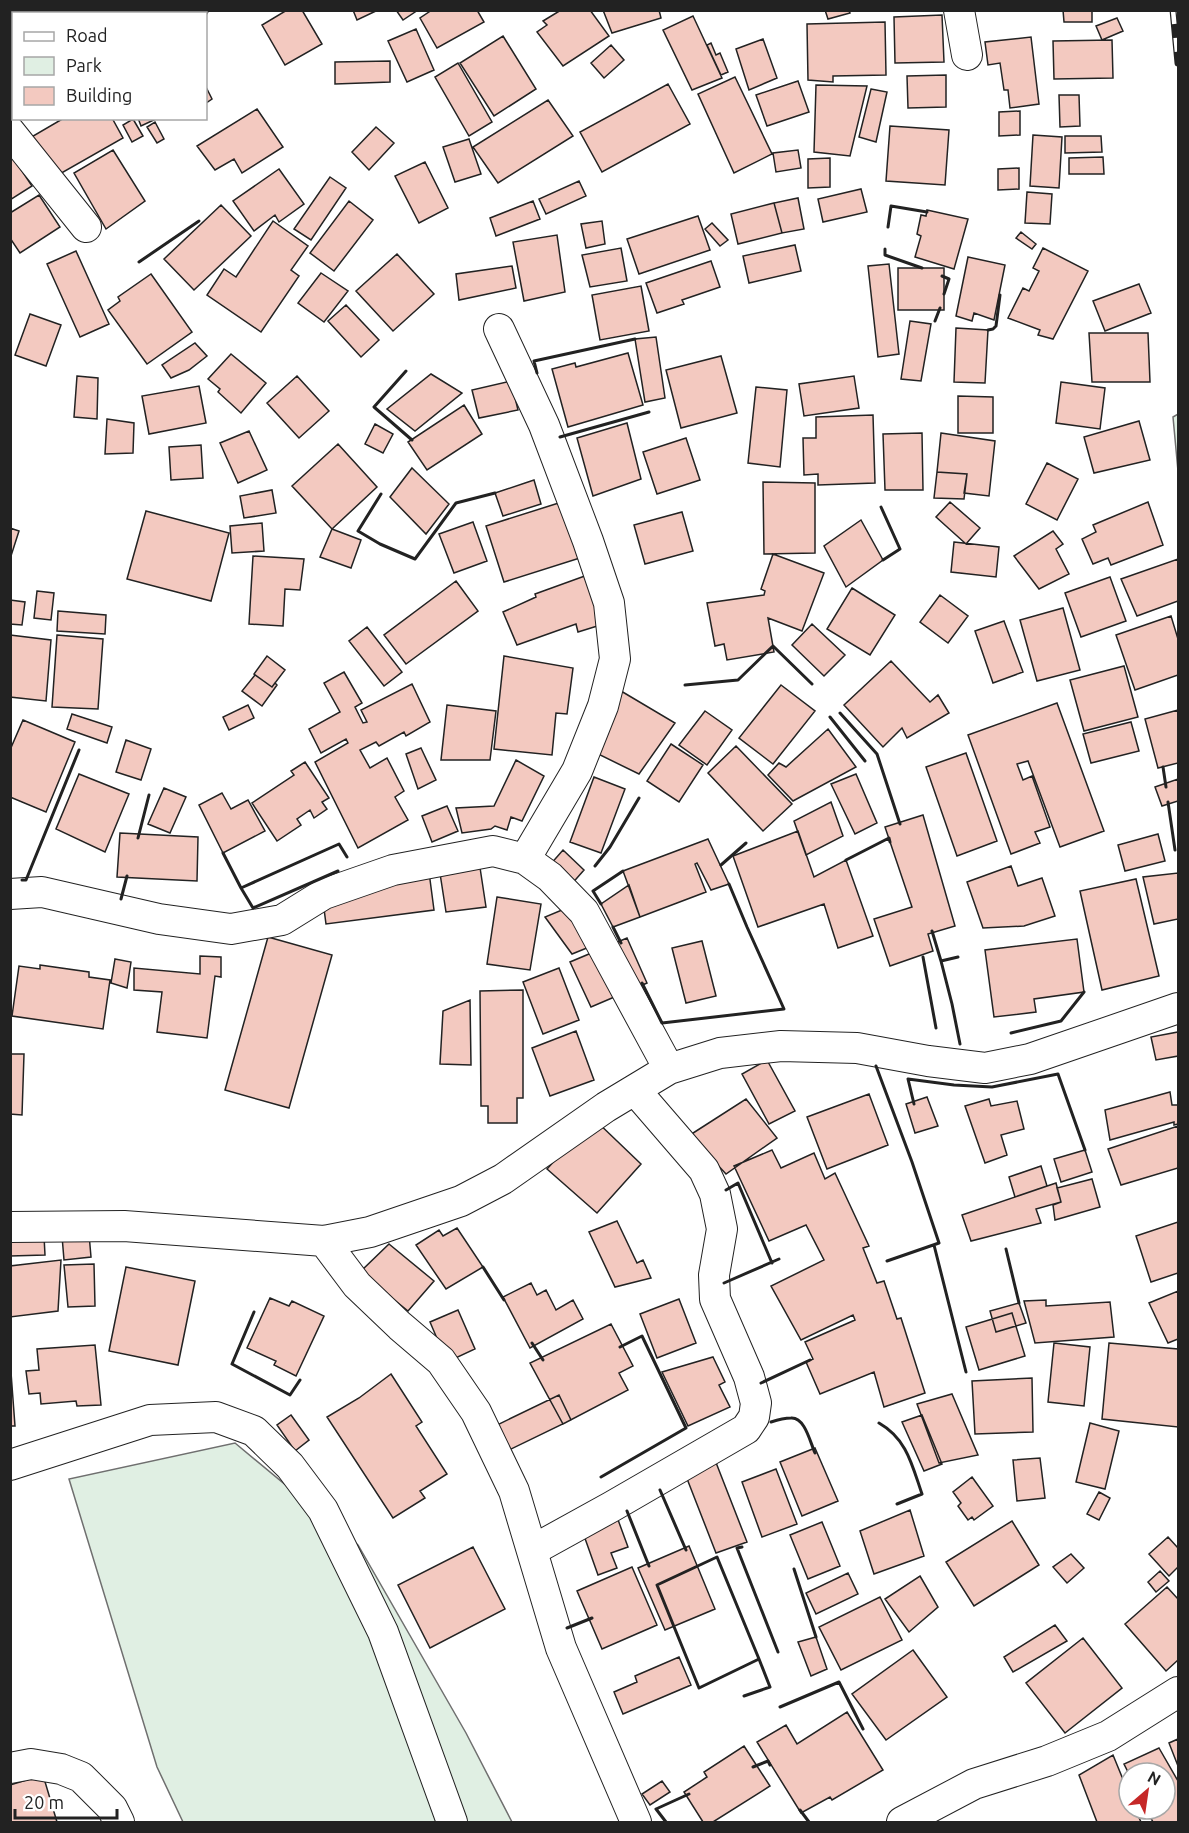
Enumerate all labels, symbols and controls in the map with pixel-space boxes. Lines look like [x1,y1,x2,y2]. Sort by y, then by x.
legend [12,12,207,120]
text: Road [66,25,108,45]
text: Park [66,55,102,75]
text: Building [66,85,132,105]
north arrow [1117,1761,1177,1821]
text: N [1145,1767,1164,1789]
scale bar [15,1782,117,1820]
text: 20 m [24,1792,64,1812]

